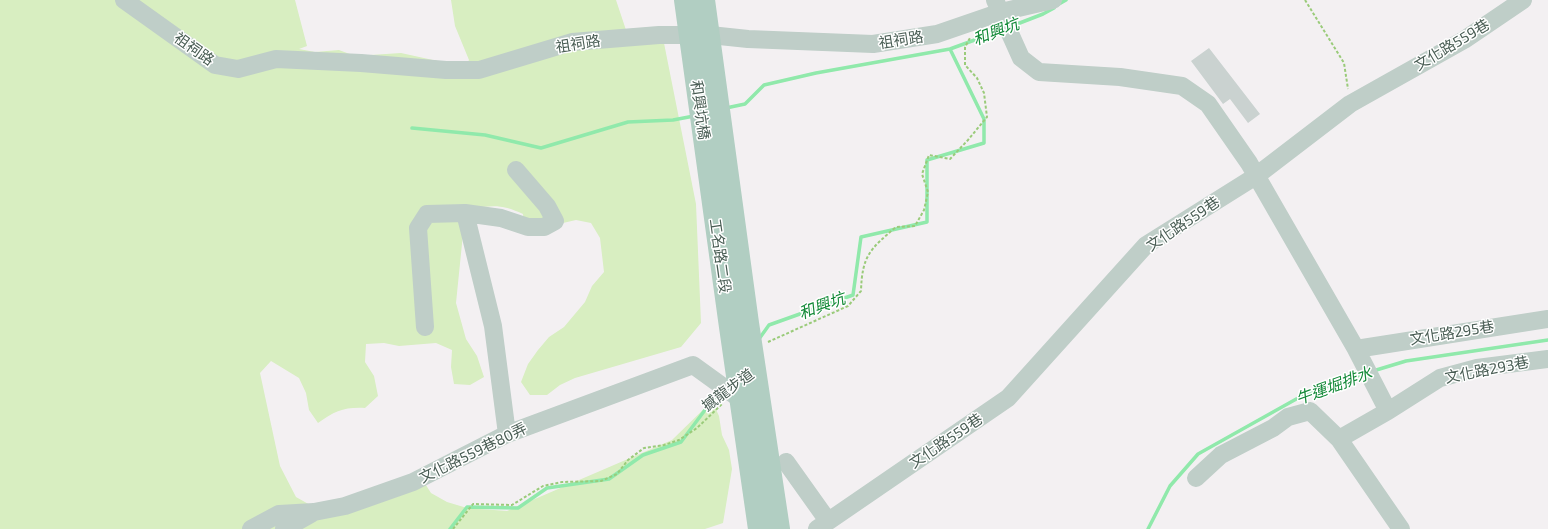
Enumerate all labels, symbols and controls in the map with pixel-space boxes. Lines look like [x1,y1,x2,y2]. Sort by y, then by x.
water label: 和興坑 [970,14,1022,50]
street label: 文化路559巷 [1411,15,1493,75]
street label: 祖祠路 [877,28,925,52]
street label: 祖祠路 [170,29,218,69]
street label: 祖祠路 [554,32,602,56]
street label: 和興坑橋 [687,79,713,141]
street label: 文化路559巷 [1143,193,1223,255]
street label: 工名路二段 [706,218,734,294]
water label: 和興坑 [796,289,848,323]
street label: 文化路295巷 [1409,317,1495,349]
street label: 文化路293巷 [1443,353,1531,387]
water label: 牛運堀排水 [1293,363,1375,409]
street label: 撼龍步道 [698,365,758,415]
street label: 文化路559巷 [906,410,986,472]
street label: 文化路559巷80弄 [416,419,530,487]

